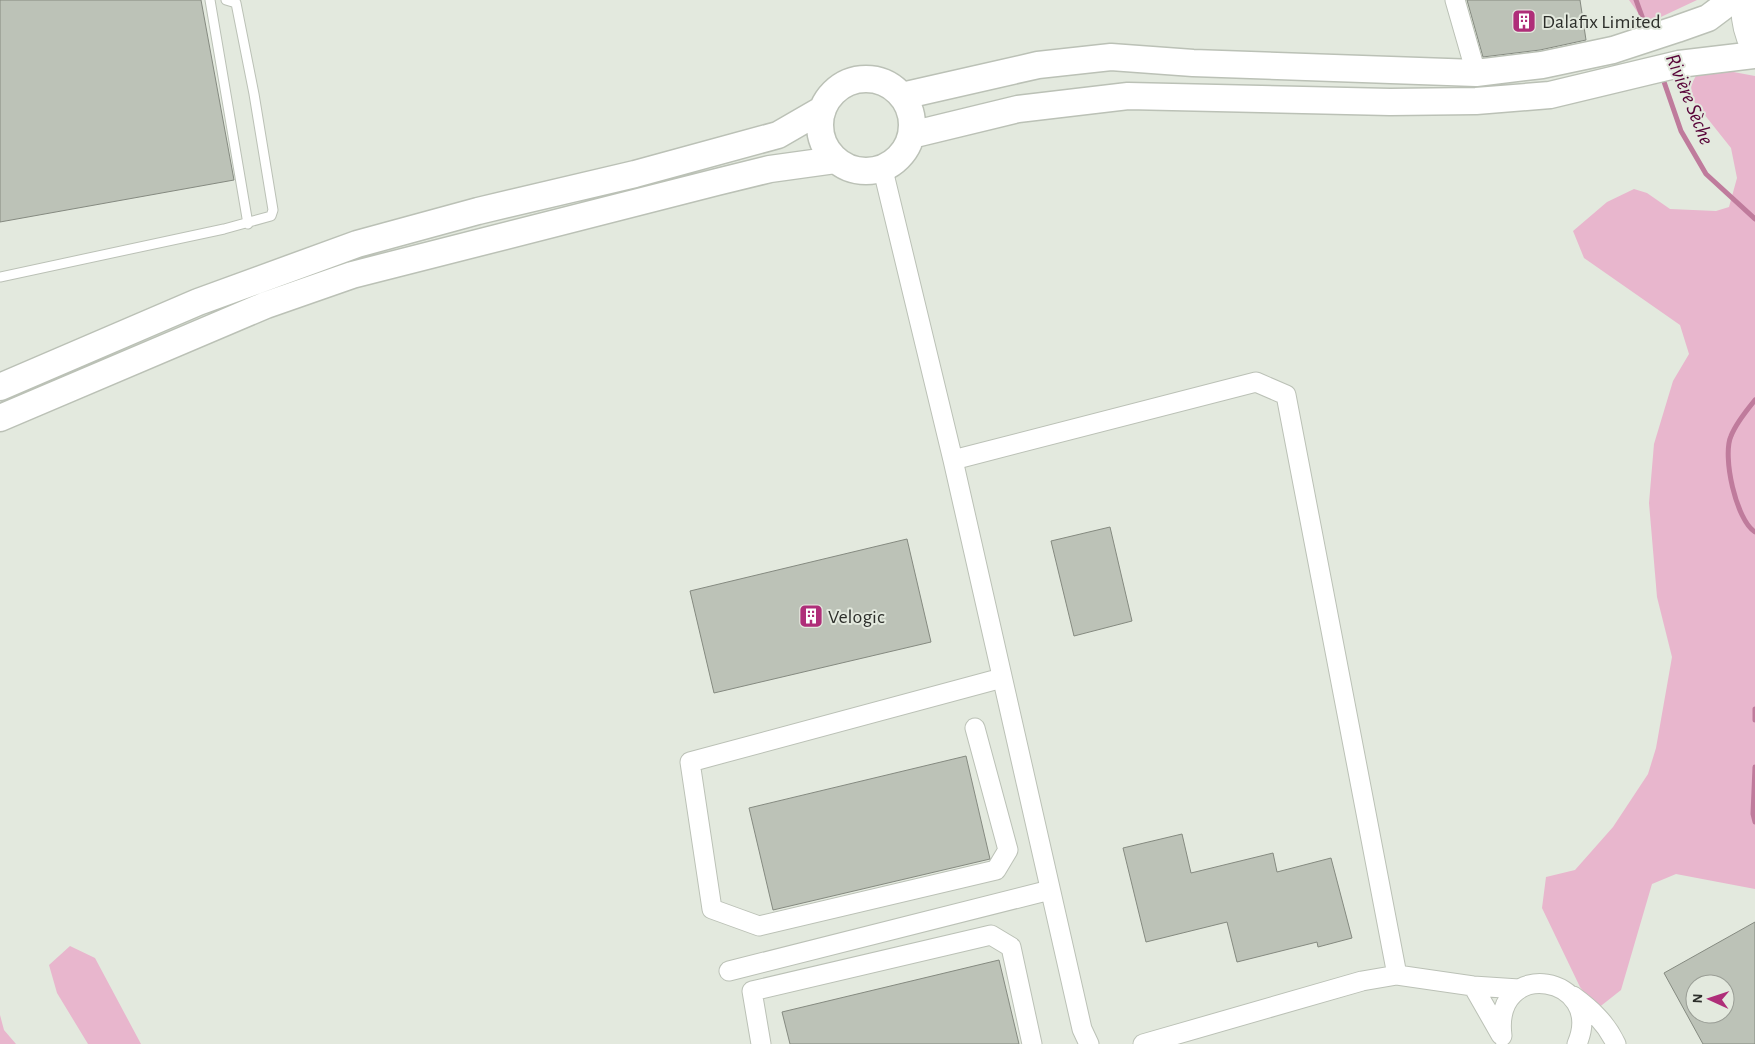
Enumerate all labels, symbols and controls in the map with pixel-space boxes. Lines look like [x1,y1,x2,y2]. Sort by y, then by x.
building icon: Dalafix Limited [1511,8,1537,34]
place label: Dalafix Limited [1542,12,1661,32]
water label: Rivière Sèche [1662,51,1717,148]
building icon: Velogic [798,603,824,629]
place label: Velogic [828,607,885,627]
north arrow [1685,974,1735,1024]
text: N [1691,993,1705,1004]

